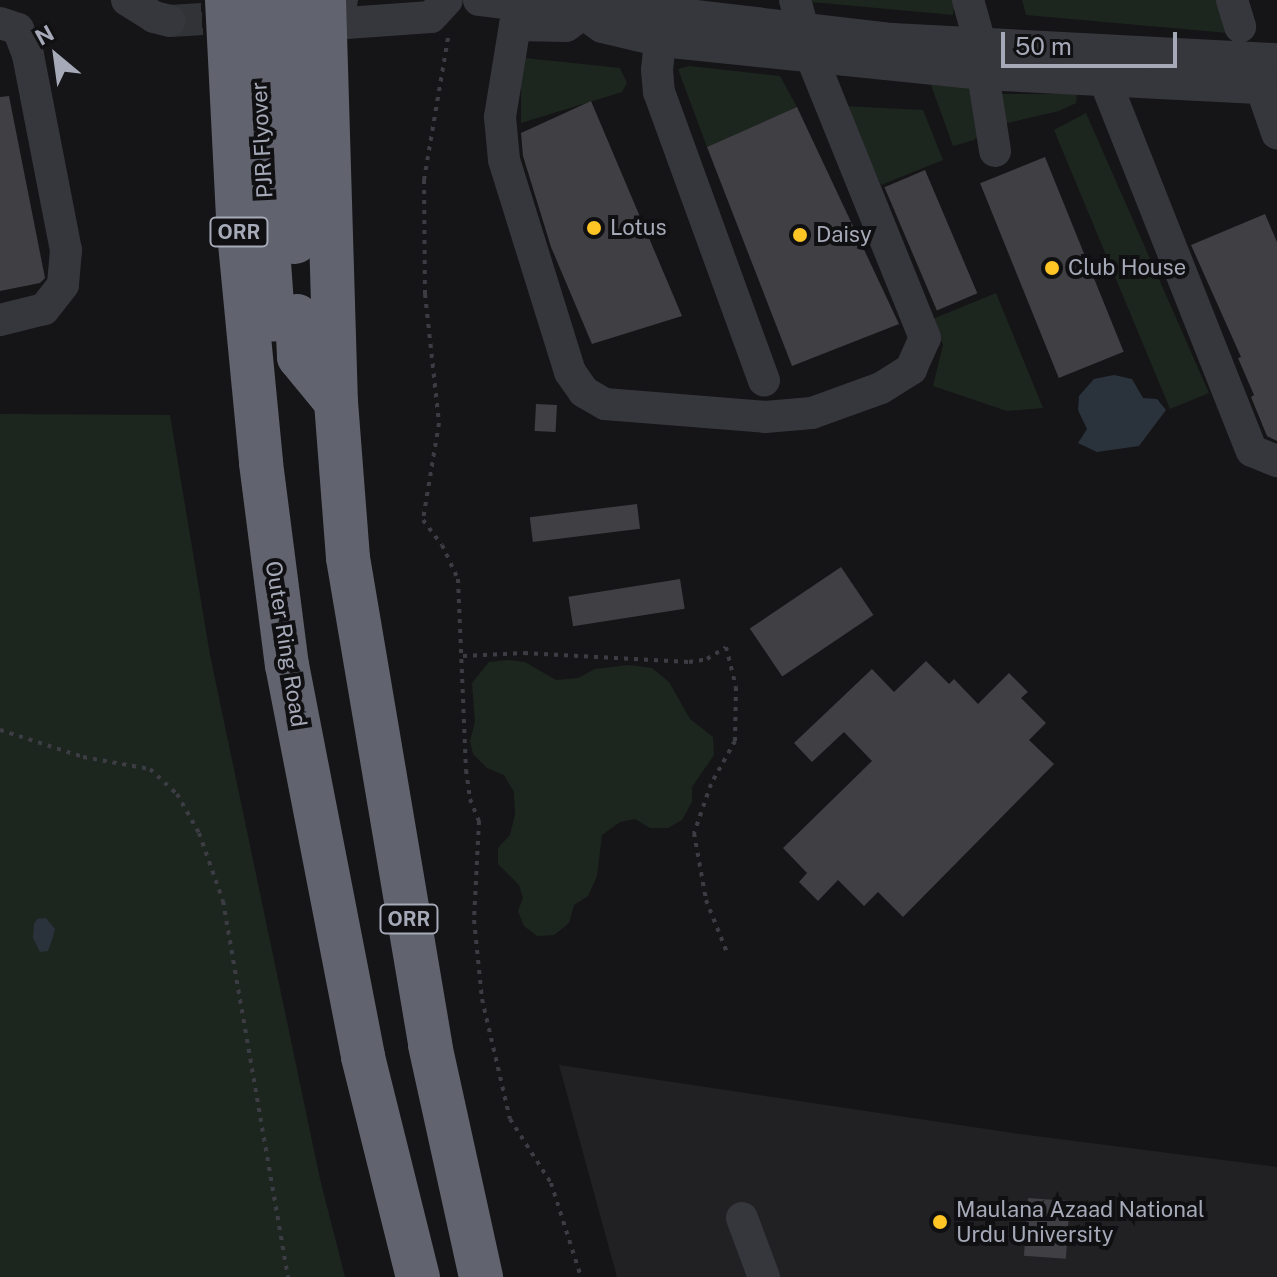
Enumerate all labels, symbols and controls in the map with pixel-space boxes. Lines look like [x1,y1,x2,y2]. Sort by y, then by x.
north arrow [16,16,96,96]
scale bar [1005,16,1181,66]
text: N [31,19,58,51]
text: 50 m [1015,32,1072,60]
street label: PJR Flyover [246,81,278,199]
place label: Lotus [610,215,667,241]
road number: ORR [209,216,269,248]
marker: Lotus [585,219,603,237]
place label: Daisy [816,222,872,248]
marker: Daisy [791,226,809,244]
place label: Club House [1068,255,1186,281]
marker: Club House [1043,259,1061,277]
street label: Outer Ring Road [260,559,312,729]
road number: ORR [379,903,439,935]
place label: Maulana Azaad National Urdu University [956,1196,1205,1248]
marker: Maulana Azaad National Urdu University [931,1213,949,1231]

